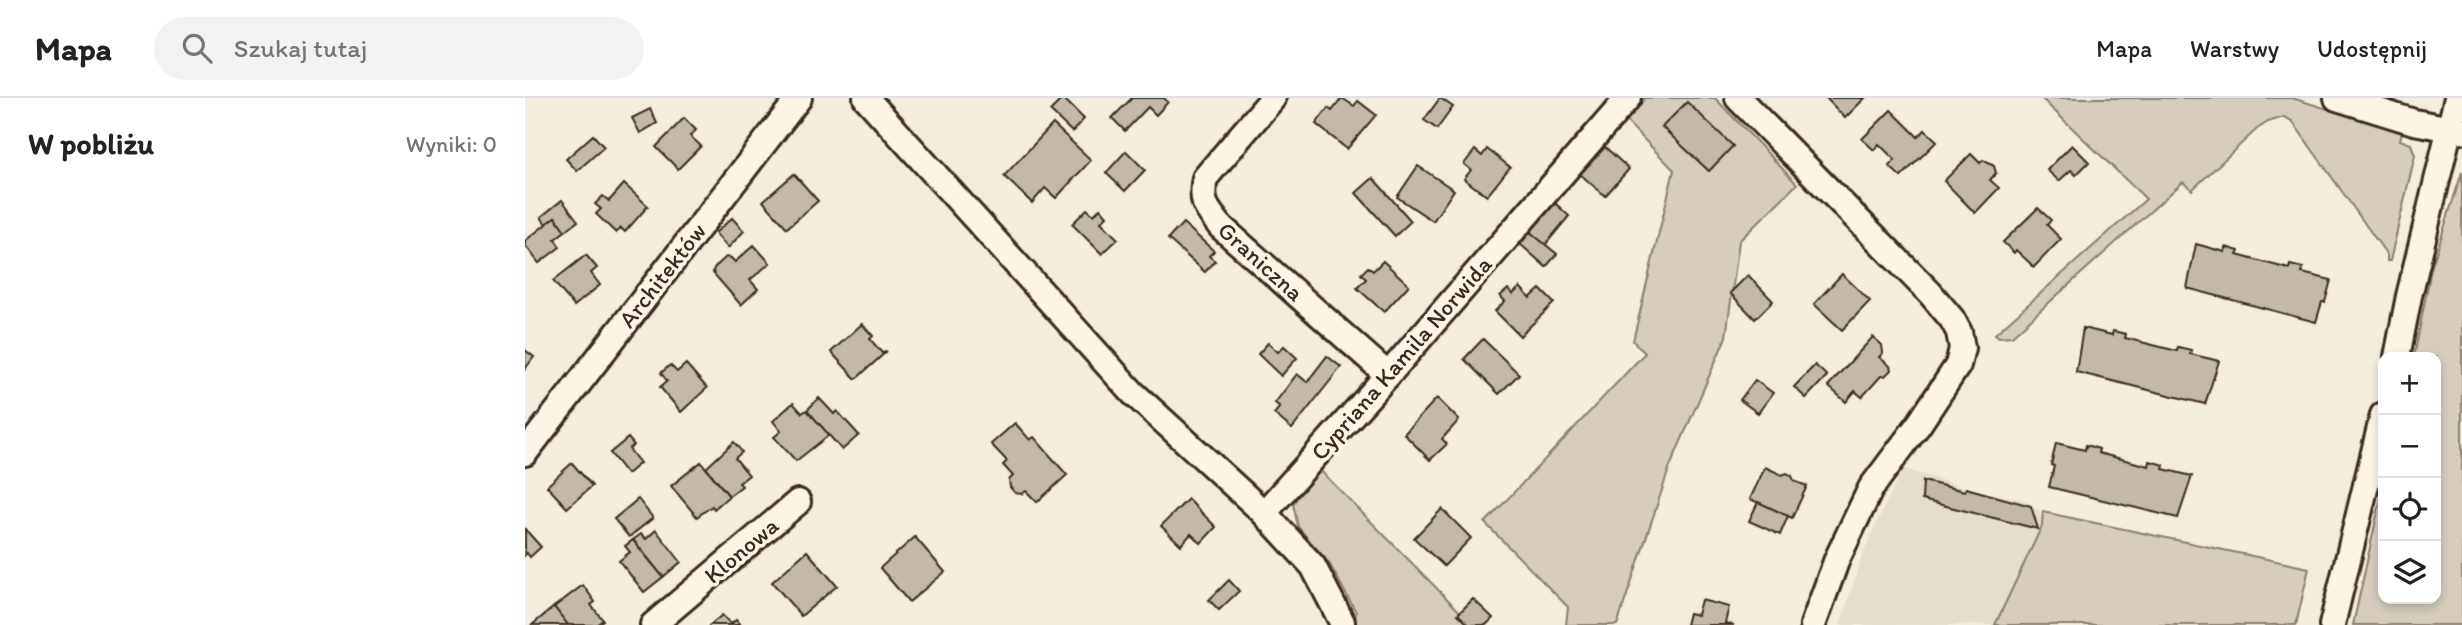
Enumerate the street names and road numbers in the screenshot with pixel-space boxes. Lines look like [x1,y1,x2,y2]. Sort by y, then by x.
street label: Graniczna [1212,215,1310,307]
street label: Architektów [612,217,712,333]
street label: Cypriana Kamila Norwida [1304,250,1498,466]
street label: Klonowa [698,510,785,589]

